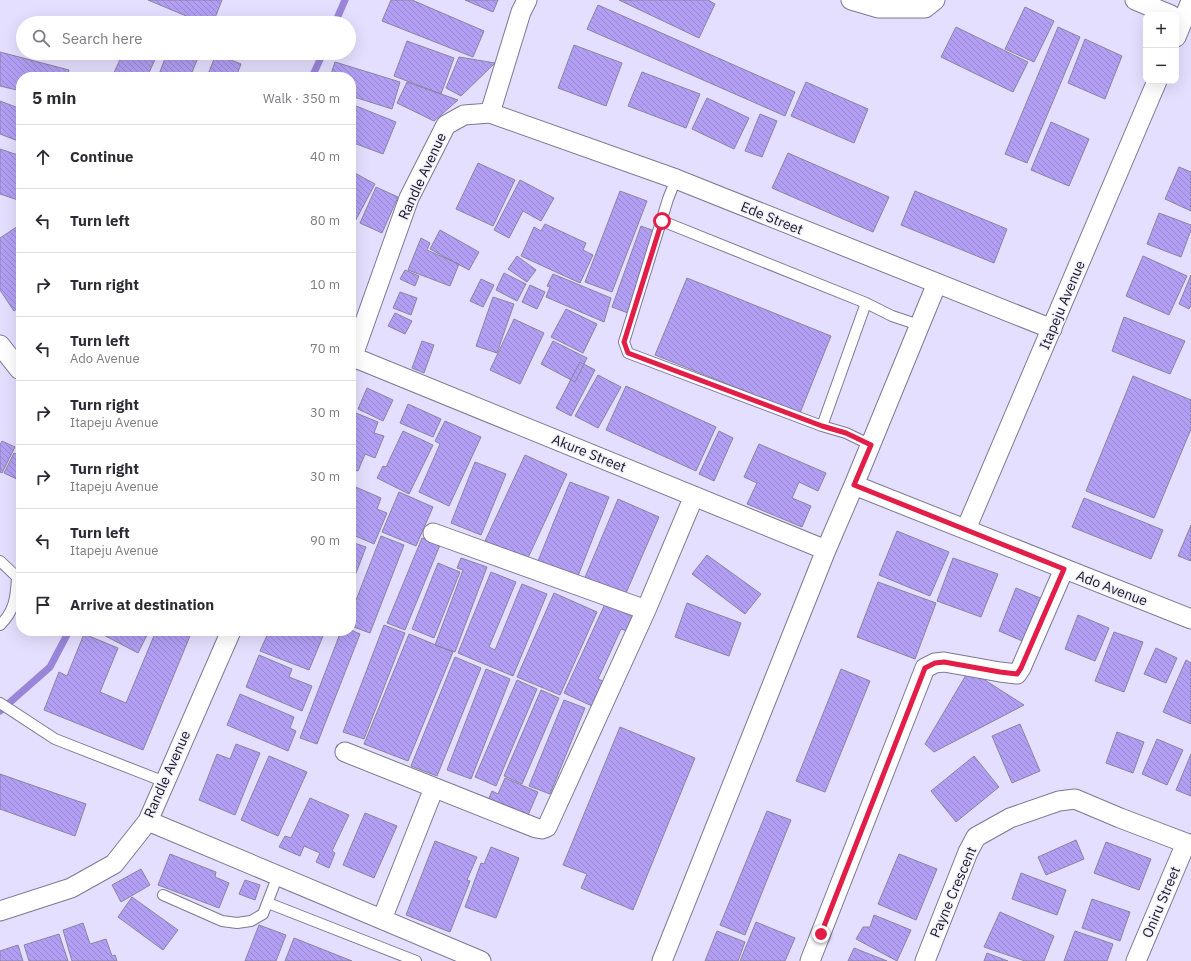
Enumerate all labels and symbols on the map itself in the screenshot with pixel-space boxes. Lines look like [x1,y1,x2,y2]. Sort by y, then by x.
street label: Randle Avenue [394,129,450,222]
street label: Ede Street [738,197,806,239]
route start [653,212,671,230]
street label: Itapeju Avenue [1035,257,1089,352]
street label: Akure Street [549,430,629,476]
street label: Ado Avenue [1074,566,1151,610]
street label: Randle Avenue [140,727,194,821]
street label: Payne Crescent [926,844,980,940]
street label: Oniru Street [1138,863,1184,941]
route end [812,925,830,943]

